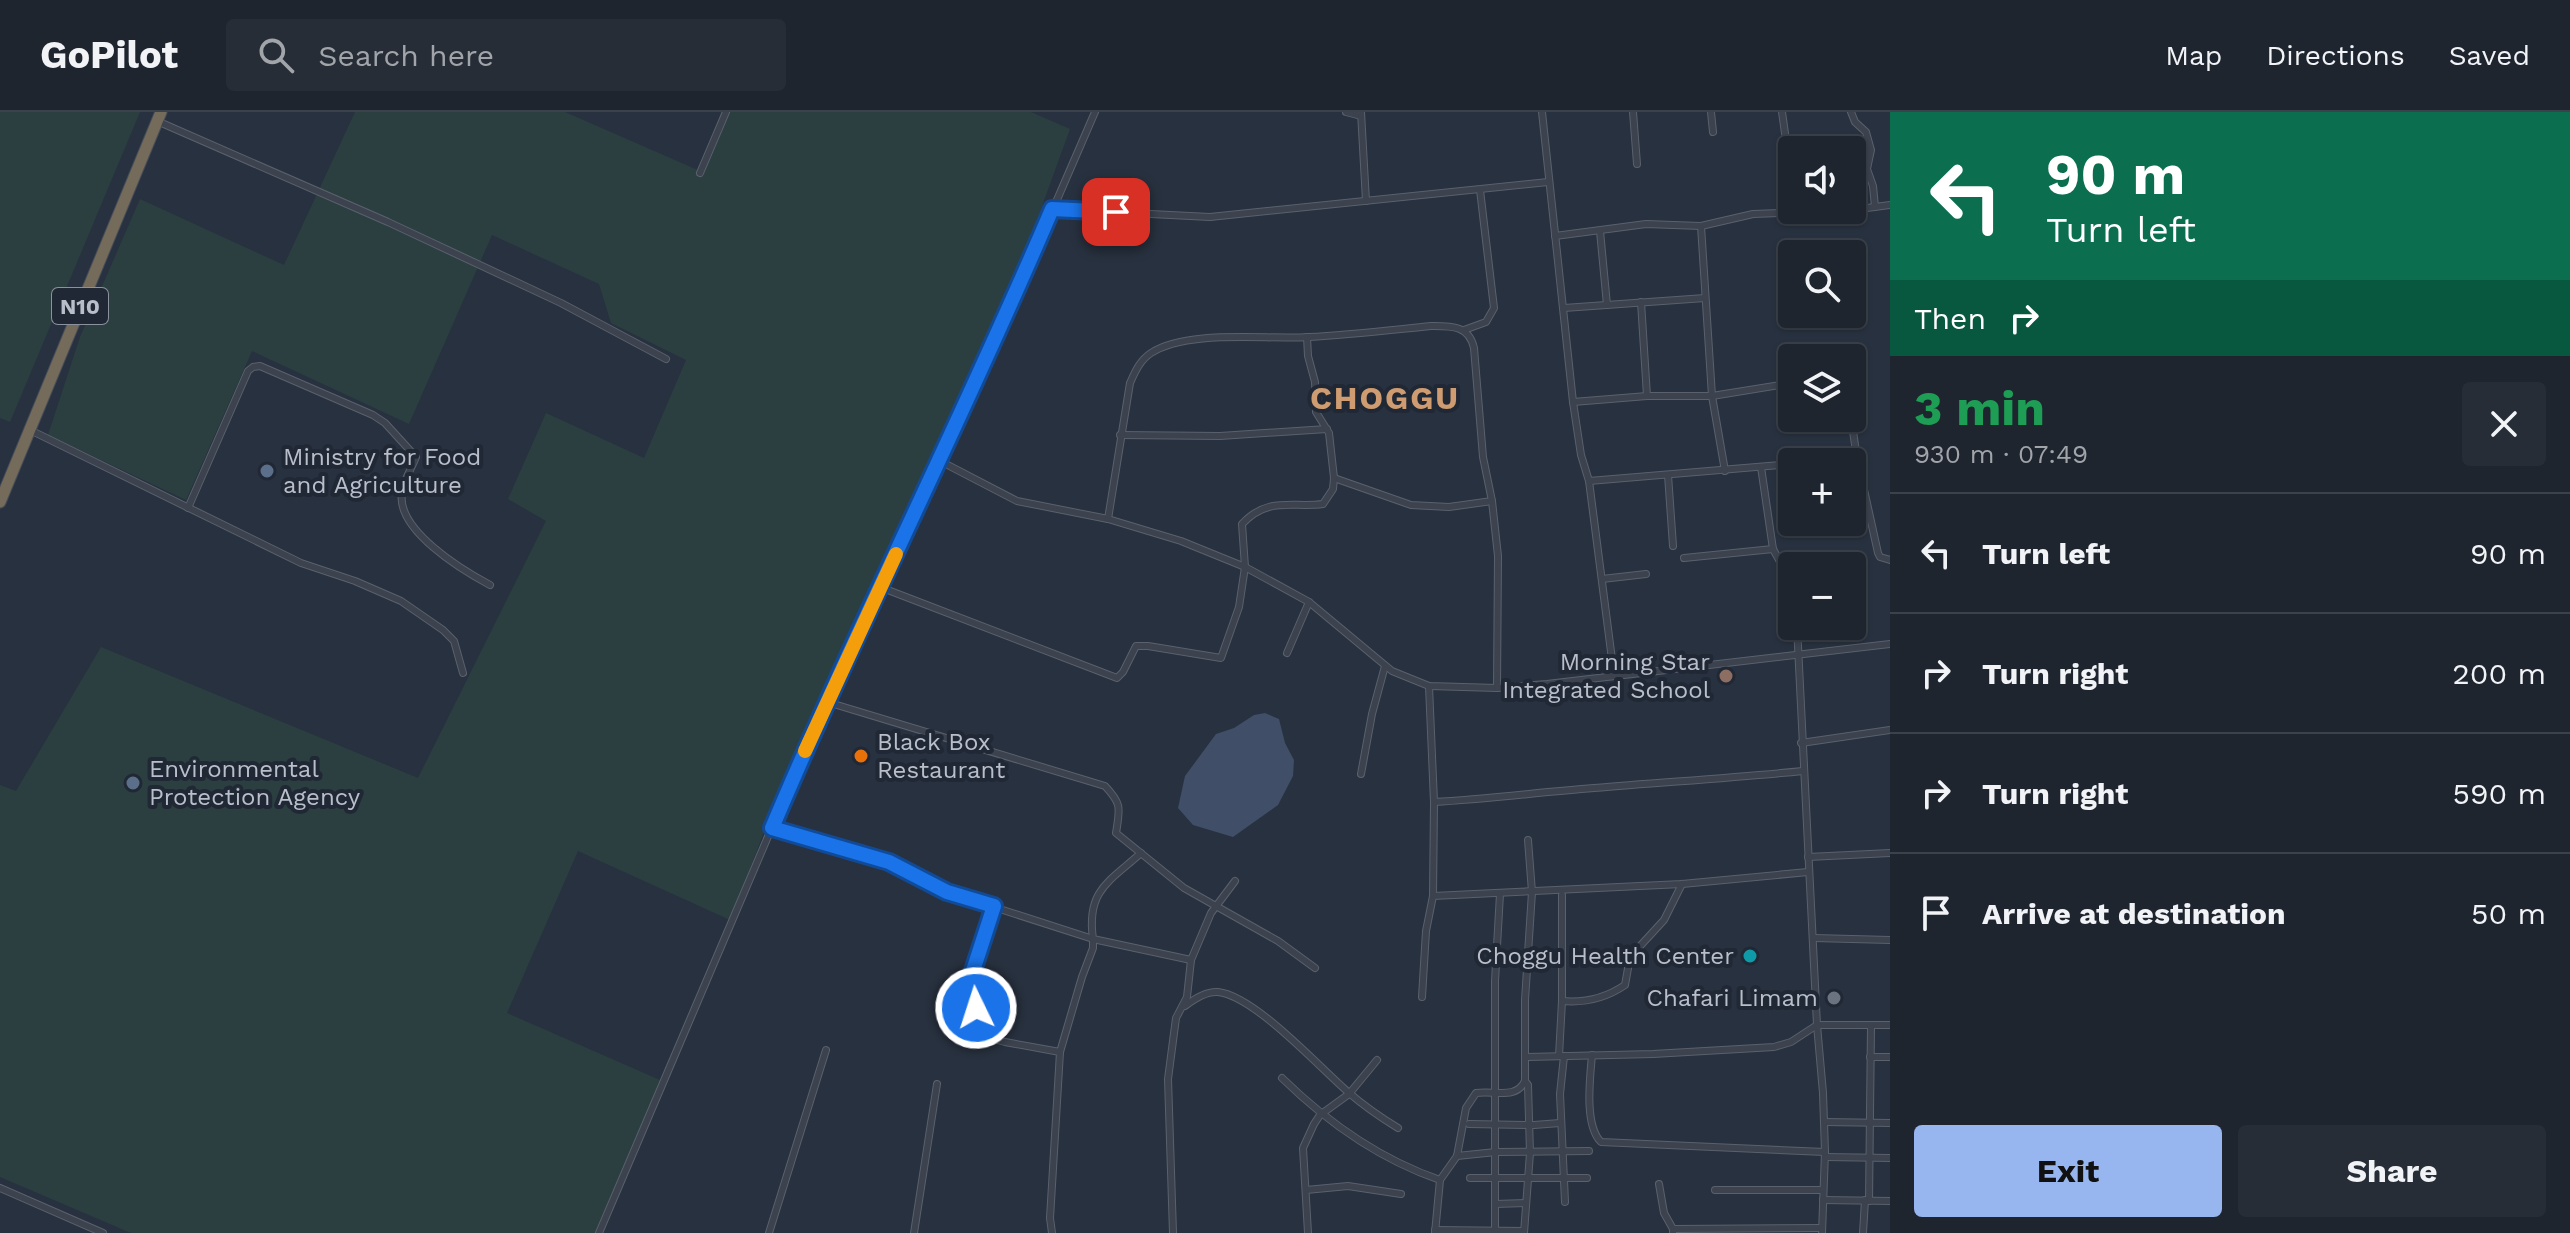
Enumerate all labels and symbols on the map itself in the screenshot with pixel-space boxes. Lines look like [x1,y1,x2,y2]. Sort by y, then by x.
pin [1082,178,1150,246]
road number: N10 [52,288,108,324]
district label: CHOGGU [1310,379,1460,417]
place label: Ministry for Food and Agriculture [283,443,481,499]
marker: Ministry for Food and Agriculture [258,462,276,480]
place label: Morning Star Integrated School [1502,648,1711,704]
marker: Morning Star Integrated School [1717,667,1735,685]
place label: Black Box Restaurant [877,728,1005,784]
marker: Black Box Restaurant [852,747,870,765]
place label: Environmental Protection Agency [149,755,361,811]
marker: Environmental Protection Agency [124,774,142,792]
place label: Choggu Health Center [1476,942,1734,970]
marker: Choggu Health Center [1741,947,1759,965]
position arrow [934,966,1018,1050]
place label: Chafari Limam [1646,984,1818,1012]
marker: Chafari Limam [1825,989,1843,1007]

